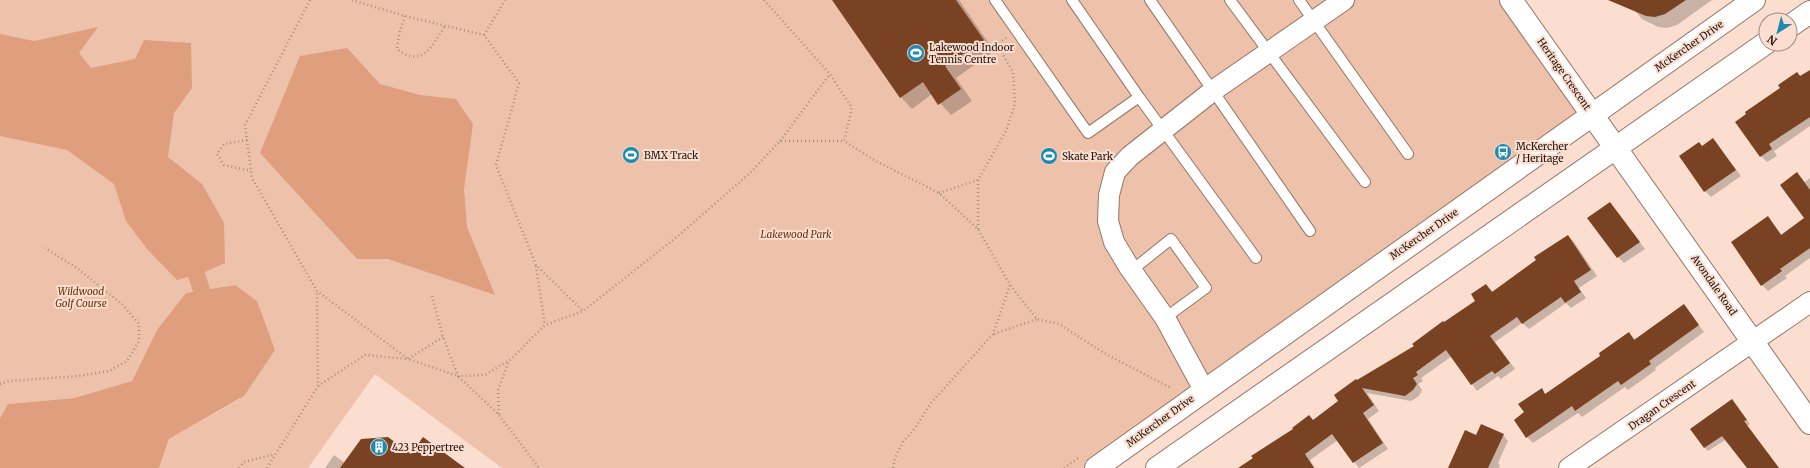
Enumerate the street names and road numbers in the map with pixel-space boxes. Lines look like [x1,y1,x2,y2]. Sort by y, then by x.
street label: McKercher Drive [1652,18,1726,74]
street label: Heritage Crescent [1534,35,1594,113]
street label: McKercher Drive [1387,206,1461,262]
street label: Avondale Road [1688,251,1740,318]
street label: Dragan Crescent [1626,377,1698,433]
street label: McKercher Drive [1124,392,1196,450]

